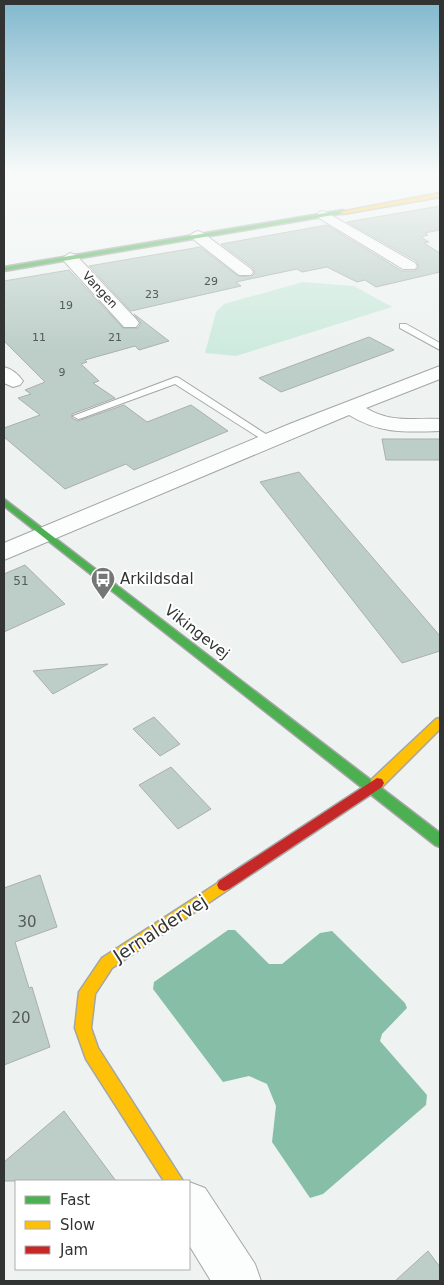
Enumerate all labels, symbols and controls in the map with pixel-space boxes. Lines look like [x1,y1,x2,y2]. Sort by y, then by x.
street label: Vangen [80,269,120,311]
house number: 29 [204,275,218,288]
house number: 23 [145,288,159,301]
house number: 19 [59,299,73,312]
house number: 11 [32,331,46,344]
house number: 21 [108,331,122,344]
house number: 9 [59,366,66,379]
bus stop icon: Arkildsdal [90,566,116,600]
place label: Arkildsdal [120,570,194,588]
house number: 51 [13,574,29,588]
street label: Vikingevej [161,601,233,663]
street label: Jernaldervej [108,890,211,967]
house number: 30 [17,913,37,931]
house number: 20 [11,1009,31,1027]
legend [15,1180,190,1270]
text: Fast [60,1191,90,1209]
text: Slow [60,1216,95,1234]
text: Jam [59,1241,88,1259]

